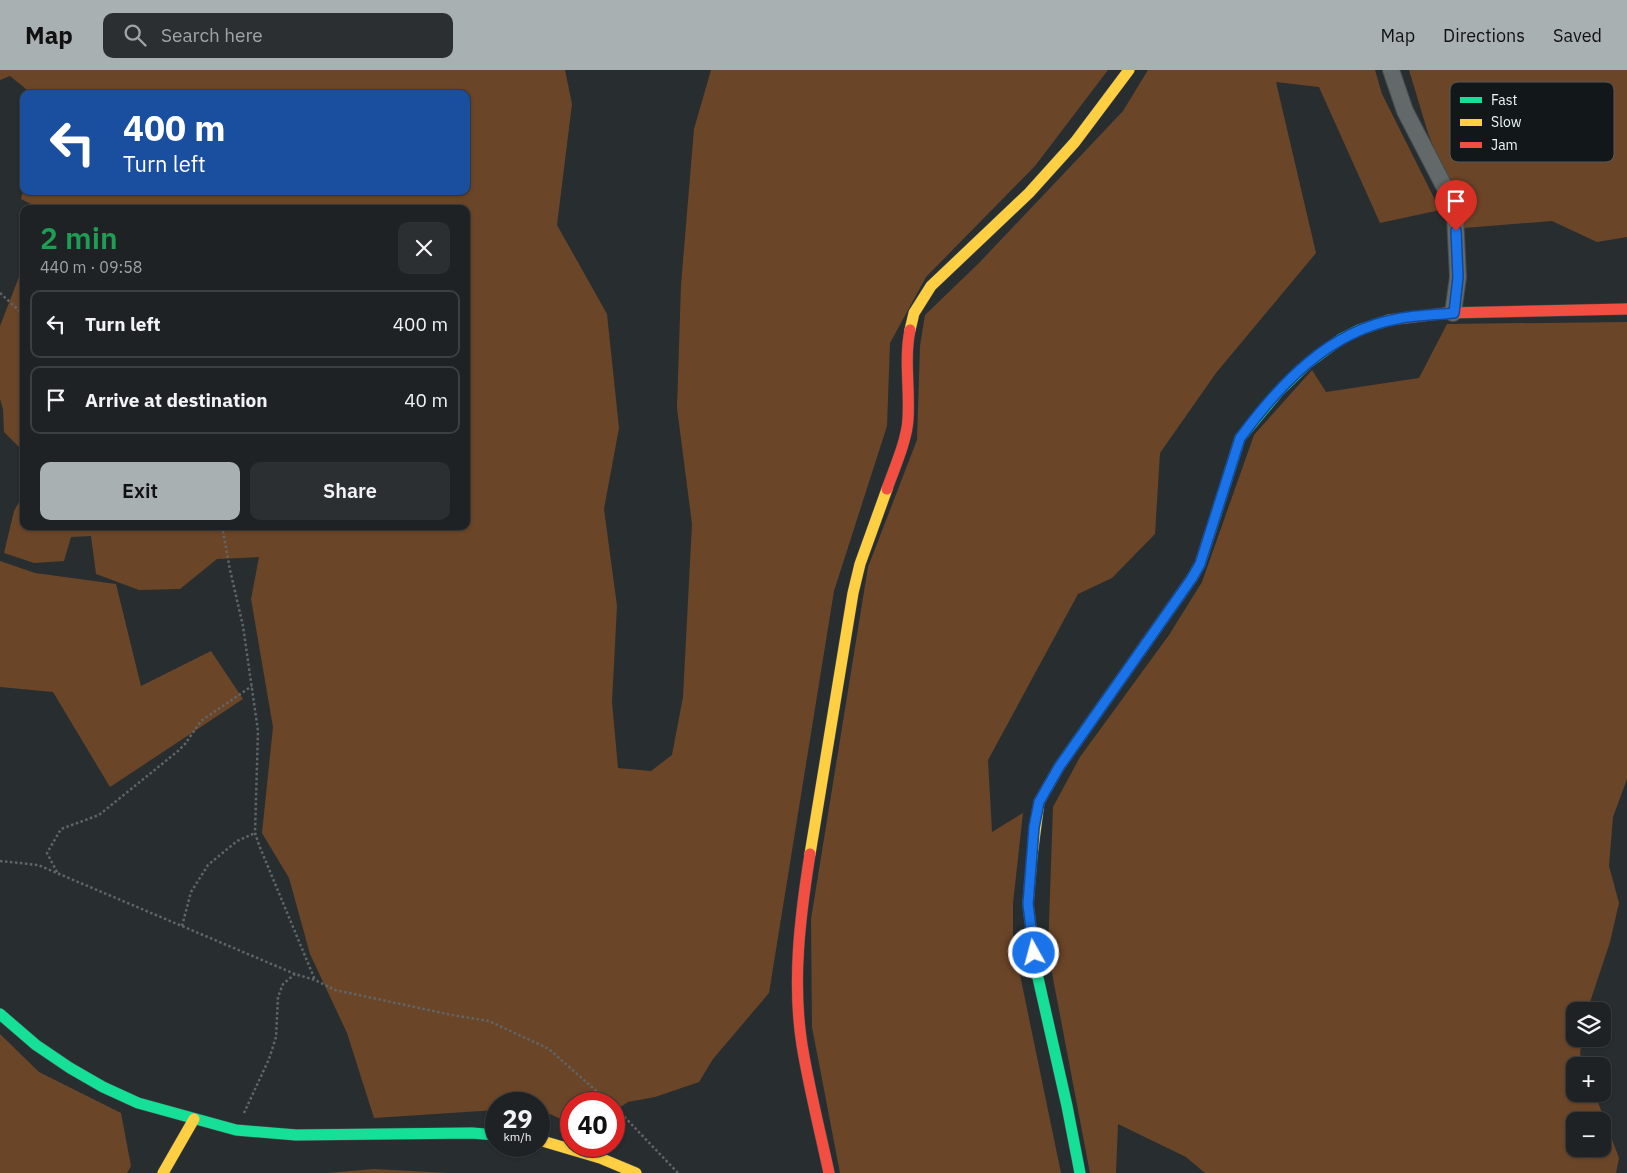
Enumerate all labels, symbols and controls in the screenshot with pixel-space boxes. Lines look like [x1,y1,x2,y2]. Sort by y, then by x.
search box [103,13,453,58]
text: Map [25,19,73,51]
icon: search [121,21,149,49]
text: Search here [161,23,263,47]
text: Map [1380,24,1415,47]
text: Directions [1443,24,1525,47]
text: Saved [1553,24,1602,47]
legend [1450,82,1614,162]
text: Fast [1491,91,1517,109]
text: 400 m [123,105,226,151]
icon: left [40,110,105,175]
text: Slow [1491,113,1522,131]
text: Jam [1491,136,1518,154]
text: Turn left [123,149,206,178]
pin [1435,180,1477,231]
icon: arrive [1442,187,1470,215]
text: 2 min [40,218,118,257]
button: close [398,222,450,274]
text: 440 m · 09:58 [40,257,142,277]
icon: left [42,310,70,338]
text: Turn left [85,312,161,336]
text: 400 m [393,312,448,336]
icon: arrive [42,386,70,414]
text: Arrive at destination [85,388,268,412]
text: 40 m [404,388,448,412]
button: Exit [40,462,240,520]
button: Share [250,462,450,520]
position arrow [1007,926,1059,978]
map controls [1566,1002,1611,1157]
button: layers [1566,1002,1611,1047]
button: + [1566,1057,1611,1102]
speed limit sign: 40 [560,1092,625,1157]
text: 29 [502,1102,533,1135]
button: − [1566,1112,1611,1157]
text: km/h [503,1129,532,1144]

